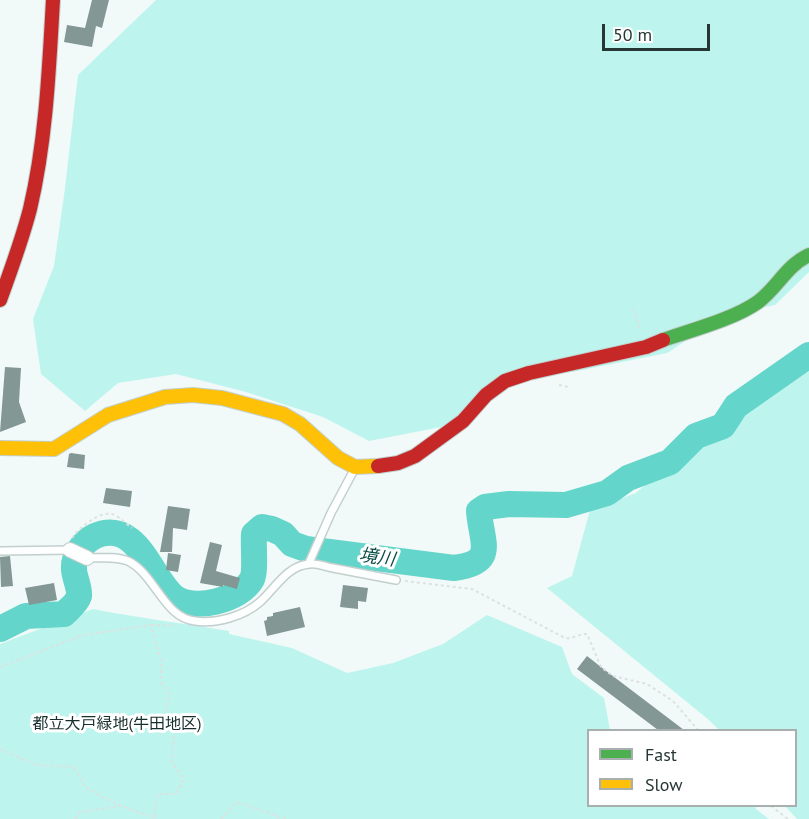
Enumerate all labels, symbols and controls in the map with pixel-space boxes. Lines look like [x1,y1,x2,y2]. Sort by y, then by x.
scale bar [605,12,713,50]
text: 50 m [613,23,652,46]
water label: 境川 [358,545,396,571]
park label: 都立大戸緑地(牛田地区) [33,714,201,734]
legend [587,729,797,807]
text: Fast [645,743,677,766]
text: Slow [645,773,683,796]

